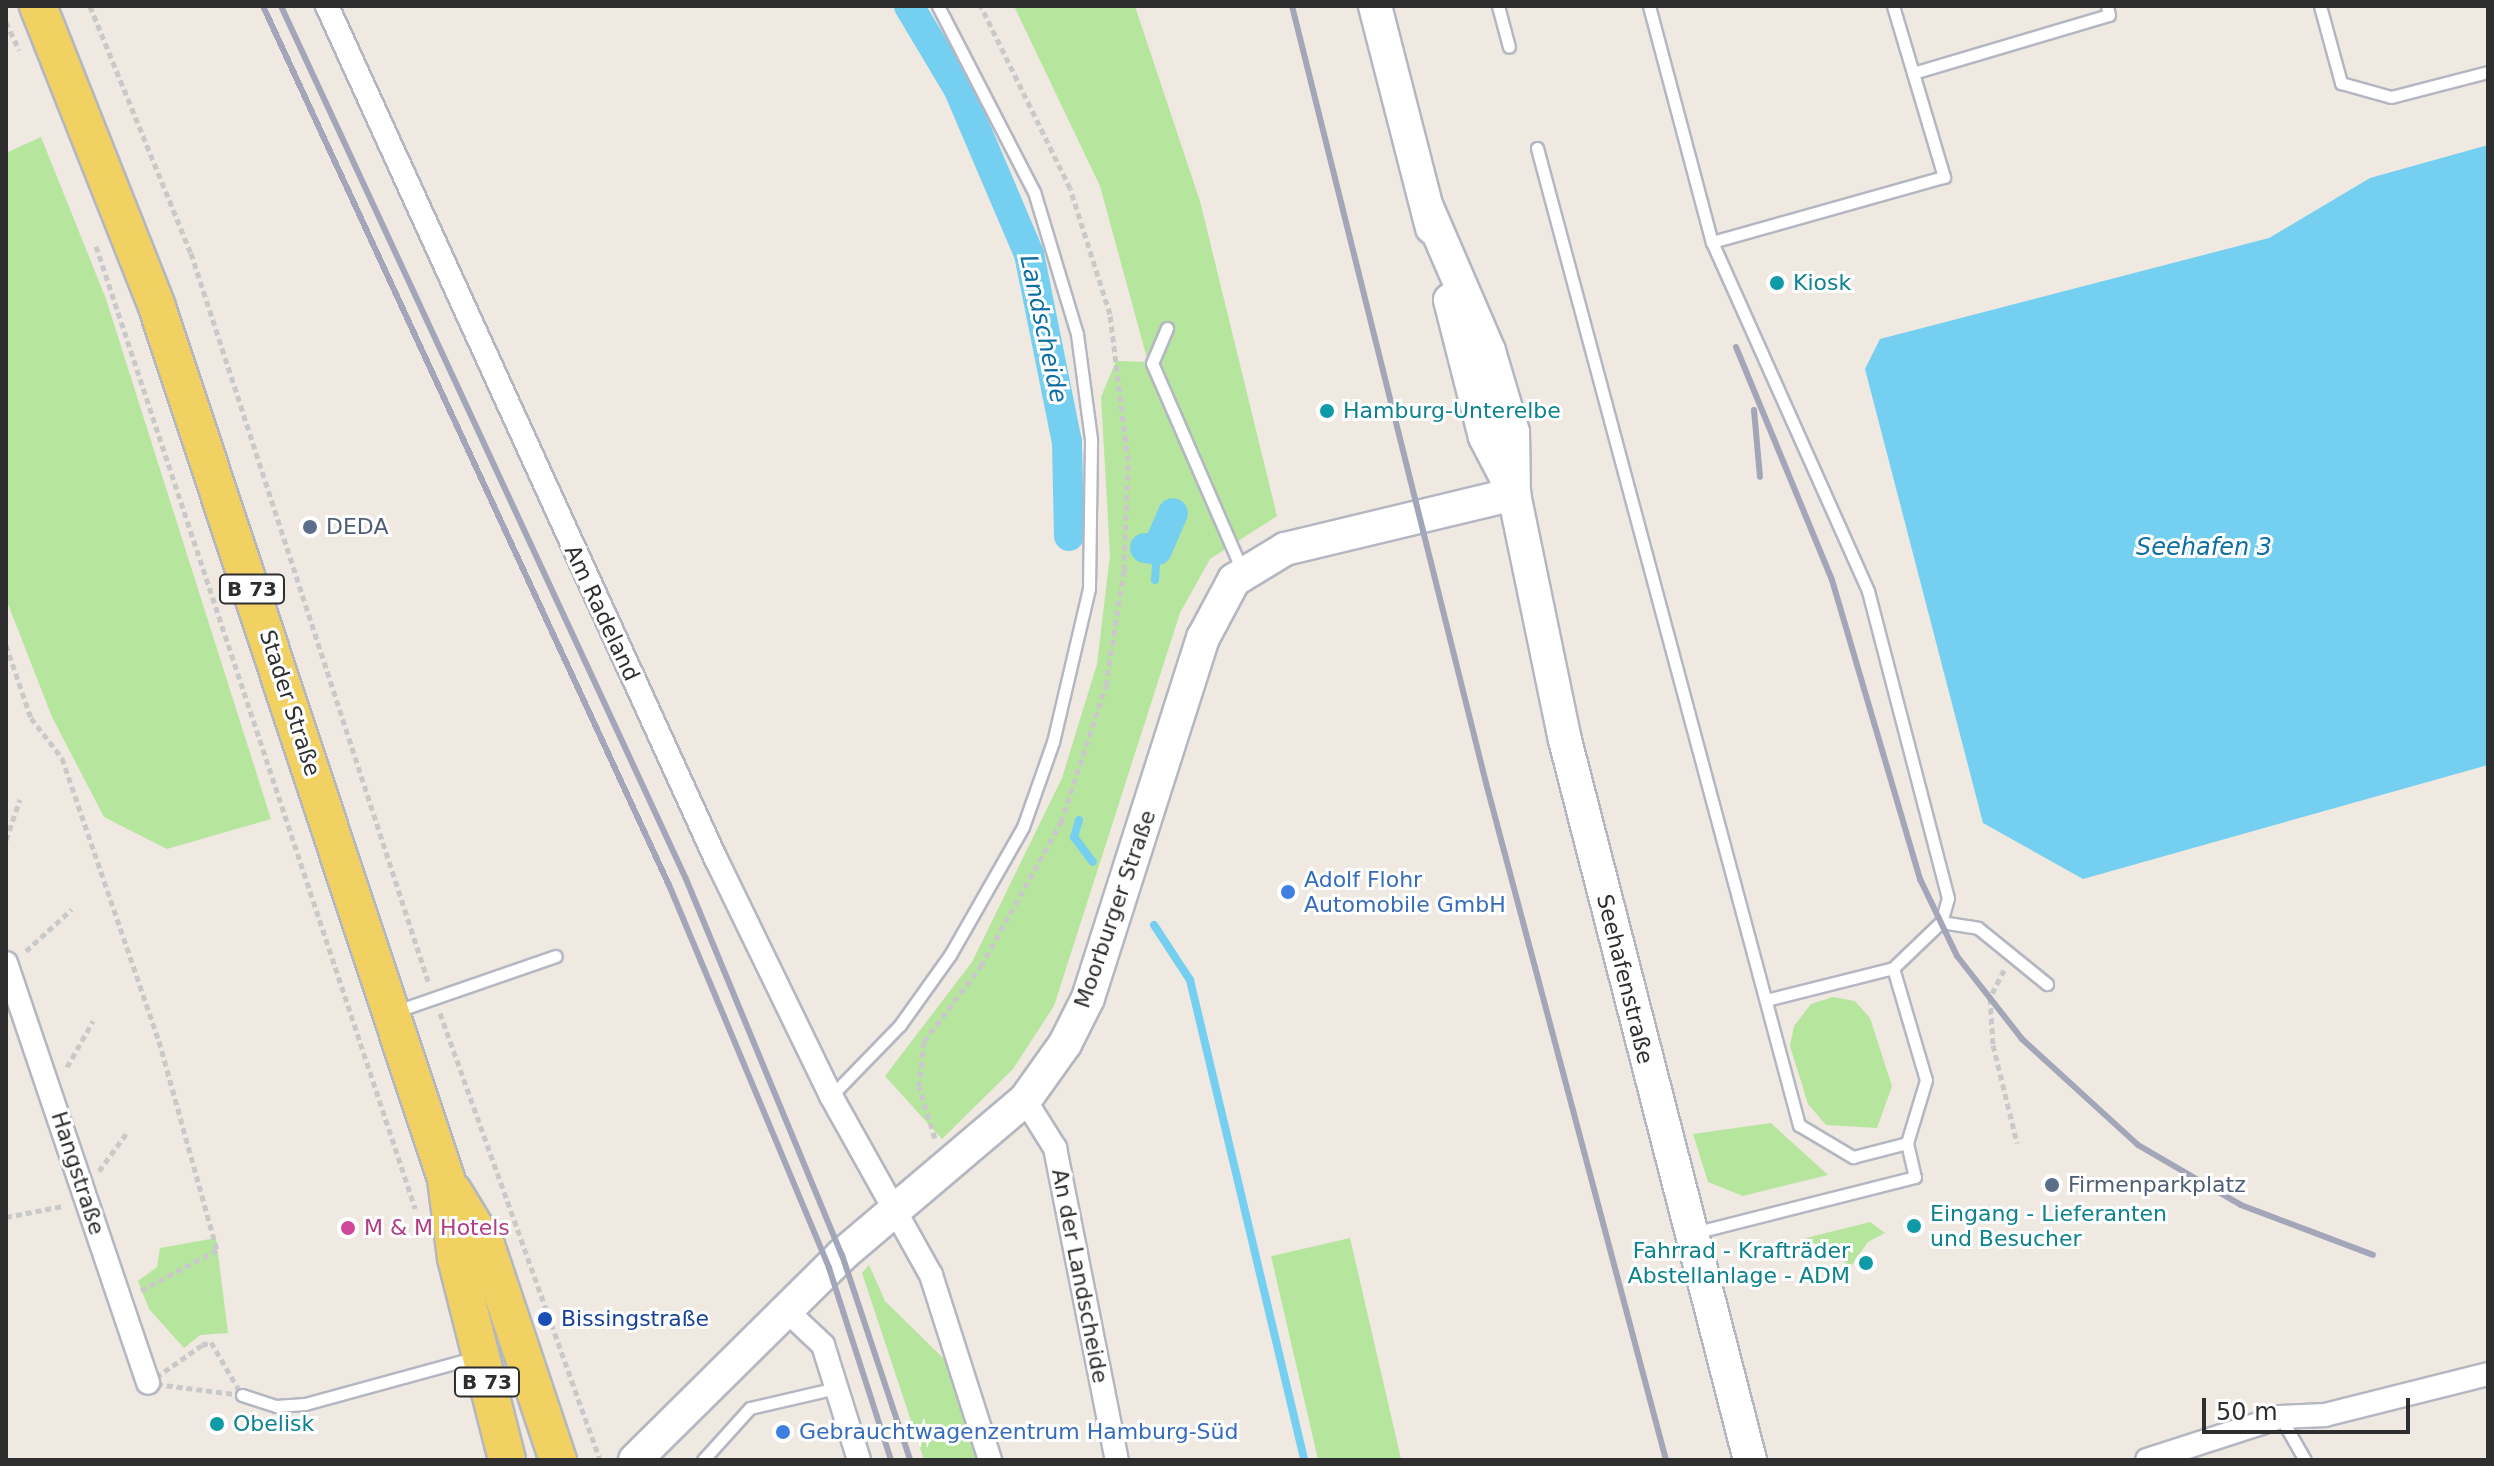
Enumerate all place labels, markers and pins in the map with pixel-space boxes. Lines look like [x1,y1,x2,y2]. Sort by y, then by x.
place label: Kiosk [1793,270,1851,296]
marker: Kiosk [1768,274,1786,292]
place label: Hamburg-Unterelbe [1343,398,1561,424]
marker: Hamburg-Unterelbe [1318,402,1336,420]
place label: DEDA [326,514,388,540]
marker: DEDA [301,518,319,536]
place label: Adolf Flohr Automobile GmbH [1304,866,1506,918]
marker: Adolf Flohr Automobile GmbH [1279,883,1297,901]
place label: Firmenparkplatz [2068,1172,2246,1198]
marker: Firmenparkplatz [2043,1176,2061,1194]
place label: Eingang - Lieferanten und Besucher [1930,1200,2167,1252]
place label: M & M Hotels [364,1215,510,1241]
marker: Eingang - Lieferanten und Besucher [1905,1217,1923,1235]
marker: M & M Hotels [339,1219,357,1237]
place label: Fahrrad - Krafträder Abstellanlage - ADM [1628,1237,1850,1288]
marker: Fahrrad - Krafträder Abstellanlage - ADM [1857,1254,1875,1272]
place label: Bissingstraße [561,1306,709,1332]
marker: Bissingstraße [536,1310,554,1328]
place label: Obelisk [233,1411,314,1437]
marker: Obelisk [208,1415,226,1433]
place label: Gebrauchtwagenzentrum Hamburg-Süd [799,1419,1238,1445]
marker: Gebrauchtwagenzentrum Hamburg-Süd [774,1423,792,1441]

